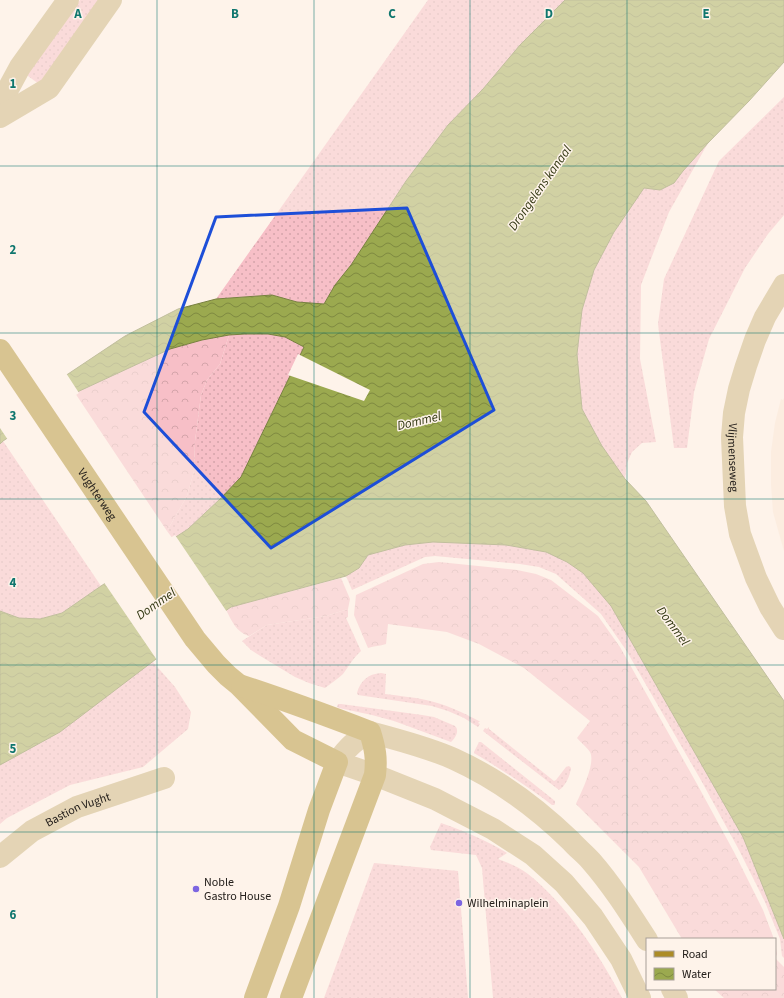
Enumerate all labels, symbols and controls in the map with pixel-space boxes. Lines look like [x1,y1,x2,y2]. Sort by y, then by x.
text: A [73,5,82,23]
text: B [231,5,239,23]
text: C [388,5,396,23]
text: D [545,5,553,23]
text: E [702,5,710,23]
text: 1 [10,75,17,93]
water label: Drongelens kanaal [504,141,576,234]
text: 2 [10,241,17,259]
text: 3 [10,407,17,425]
water label: Dommel [395,407,444,435]
street label: Vlijmenseweg [723,422,743,492]
street label: Vughterweg [74,465,121,524]
text: 4 [10,574,17,592]
water label: Dommel [133,583,180,624]
water label: Dommel [652,603,694,650]
text: 5 [10,740,17,758]
street label: Bastion Vught [42,788,112,831]
place label: Noble Gastro House [204,874,271,905]
marker: Noble Gastro House [191,884,201,894]
place label: Wilhelminaplein [467,895,549,912]
marker: Wilhelminaplein [454,898,464,908]
text: 6 [10,906,17,924]
legend [646,938,776,990]
text: Road [682,946,708,963]
text: Water [682,966,712,983]

